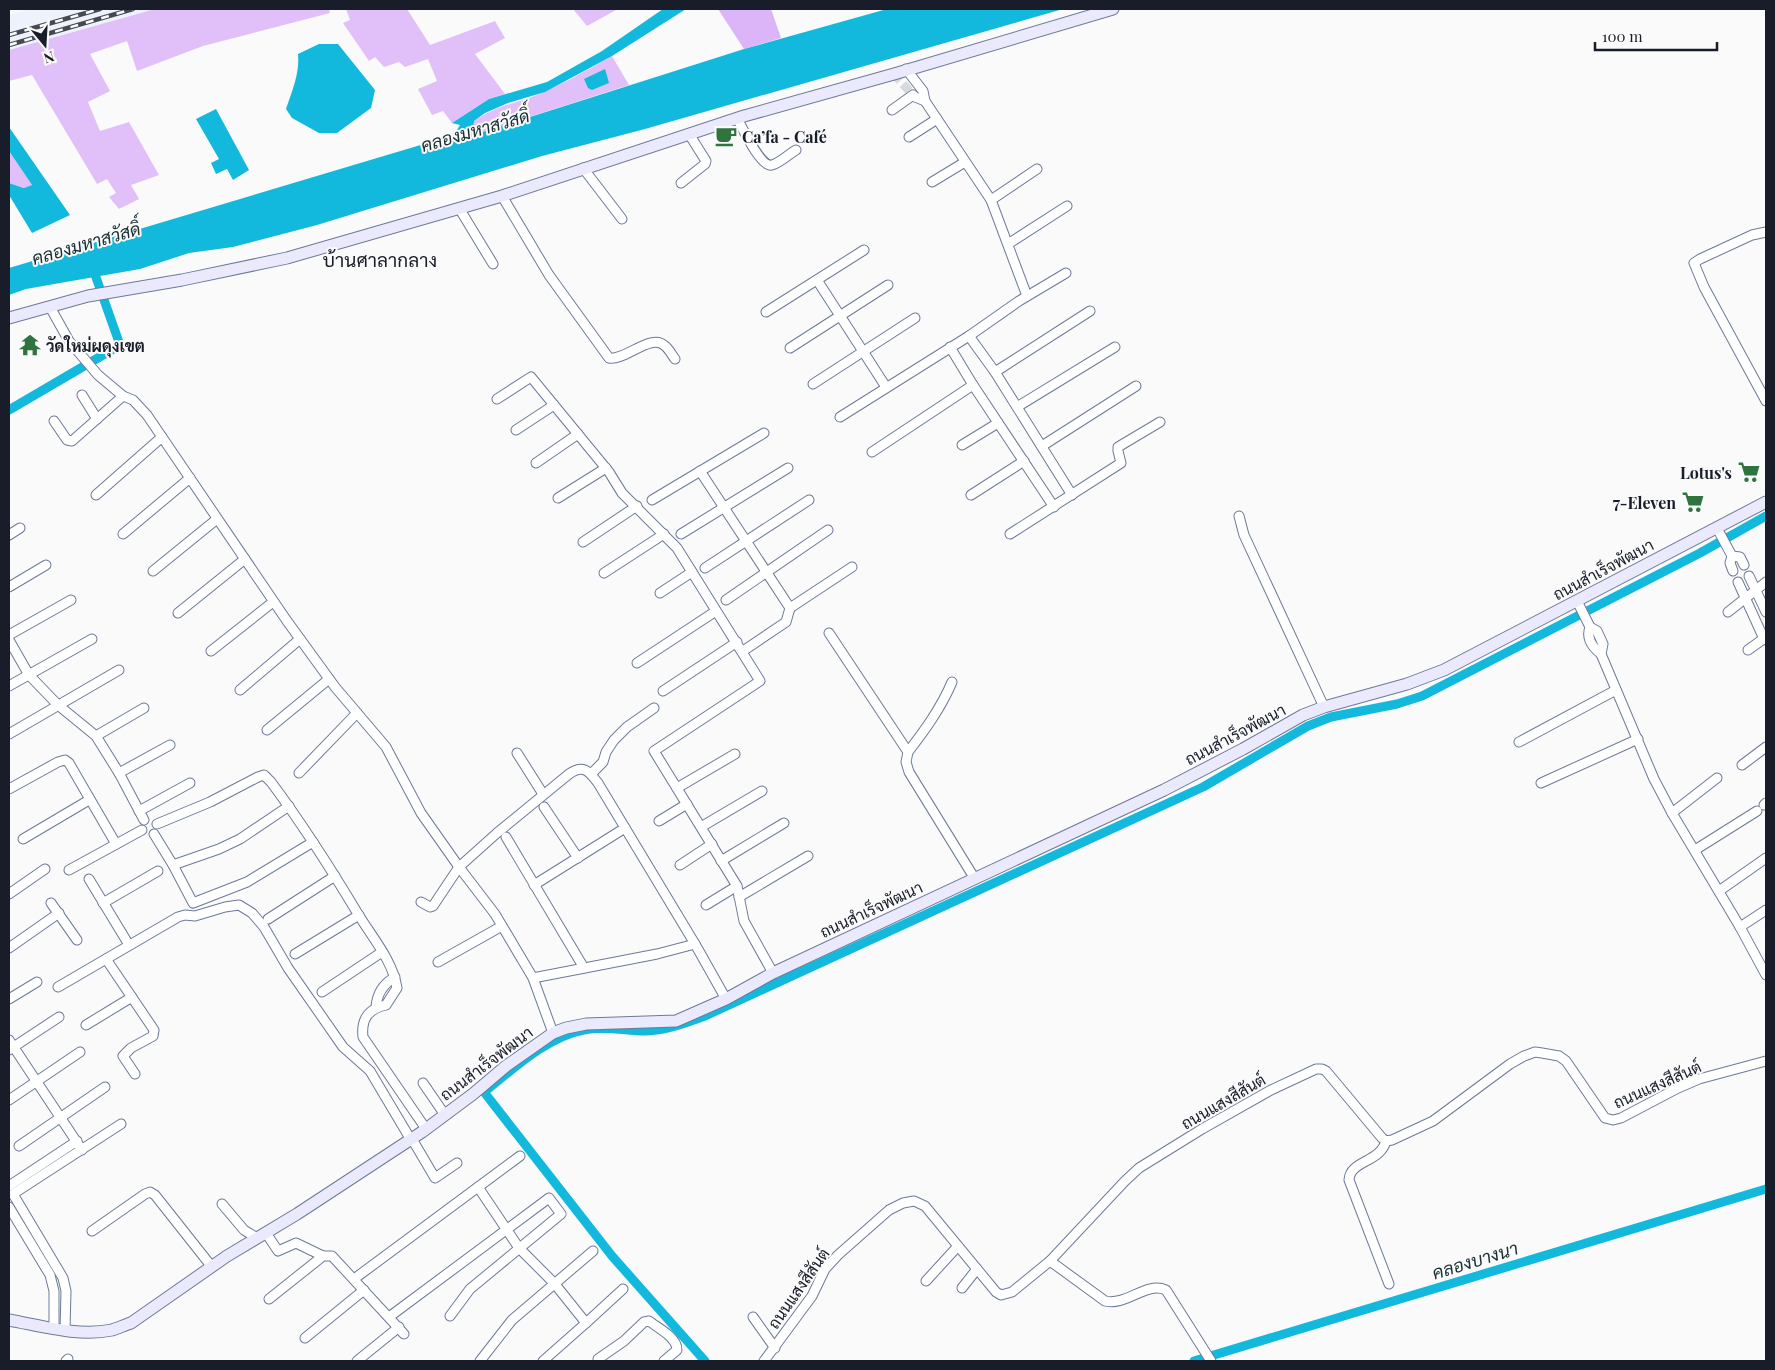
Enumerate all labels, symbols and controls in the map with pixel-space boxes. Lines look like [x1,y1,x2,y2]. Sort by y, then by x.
north arrow [20,20,70,70]
scale bar [1595,20,1718,52]
text: 100 m [1602,26,1643,46]
text: N [41,47,57,68]
water label: คลองมหาสวัสดิ์ [417,99,536,157]
cafe icon: Ca’fa - Café [713,123,739,149]
place label: Ca’fa - Café [742,126,827,147]
water label: คลองมหาสวัสดิ์ [28,212,147,270]
district label: บ้านศาลากลาง [323,246,437,272]
temple icon: วัดใหม่ผดุงเขต [17,332,43,358]
place label: วัดใหม่ผดุงเขต [46,335,145,358]
supermarket icon: Lotus's [1736,459,1762,485]
place label: Lotus's [1680,462,1732,483]
supermarket icon: 7-Eleven [1680,489,1706,515]
place label: 7-Eleven [1613,492,1676,513]
street label: ถนนสำเร็จพัฒนา [1548,532,1657,604]
street label: ถนนสำเร็จพัฒนา [1180,697,1289,769]
street label: ถนนสำเร็จพัฒนา [815,874,926,942]
street label: ถนนสำเร็จพัฒนา [434,1020,537,1105]
street label: ถนนแสงสีสันต์ [1609,1054,1704,1113]
street label: ถนนแสงสีสันต์ [1177,1068,1269,1134]
water label: คลองบางนา [1429,1235,1521,1284]
street label: ถนนแสงสีสันต์ [762,1243,834,1333]

